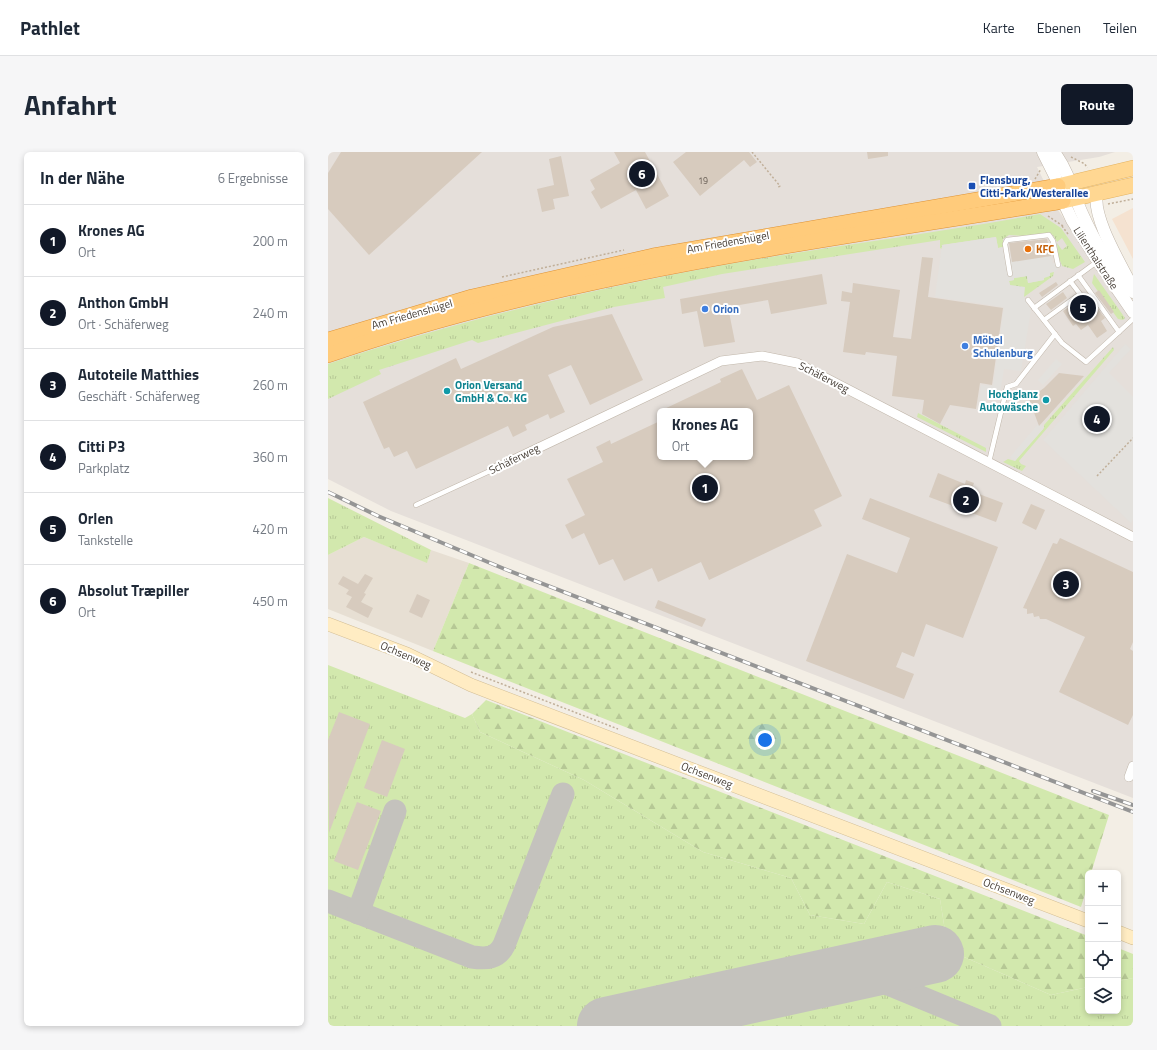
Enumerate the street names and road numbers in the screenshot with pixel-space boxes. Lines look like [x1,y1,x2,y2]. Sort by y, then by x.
street label: Lilienthalstraße [1070,223,1123,293]
street label: Am Friedenshügel [686,227,770,257]
street label: Am Friedenshügel [370,295,454,333]
street label: Schäferweg [796,357,852,397]
street label: Schäferweg [486,440,542,478]
street label: Ochsenweg [378,637,434,673]
street label: Ochsenweg [679,758,735,792]
street label: Ochsenweg [981,874,1037,908]

